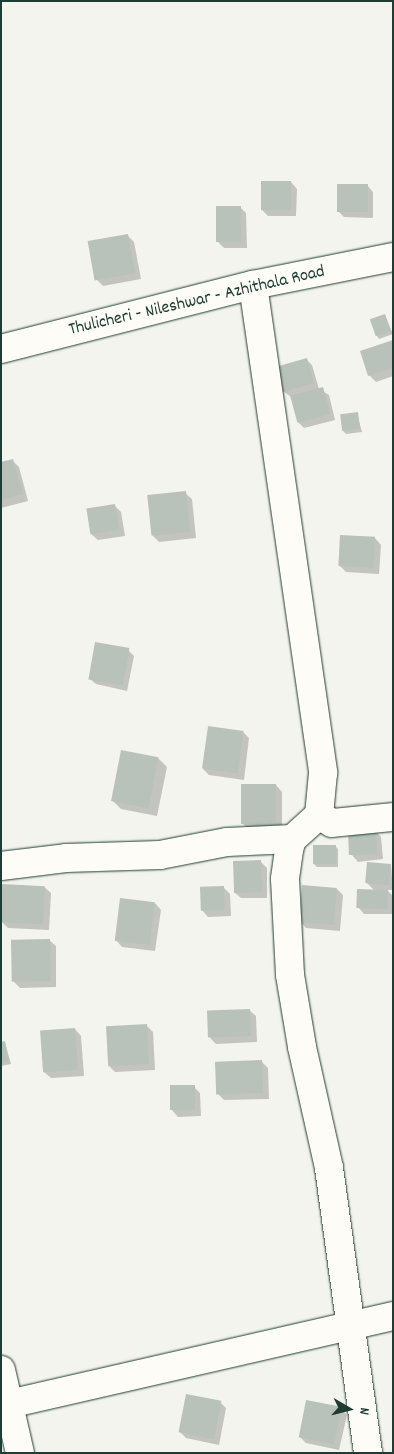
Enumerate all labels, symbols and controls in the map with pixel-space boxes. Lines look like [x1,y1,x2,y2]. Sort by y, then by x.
street label: Thulicheri - Nileshwar - Azhithala Road [67,262,327,342]
north arrow [324,1384,374,1434]
text: N [353,1406,374,1416]

